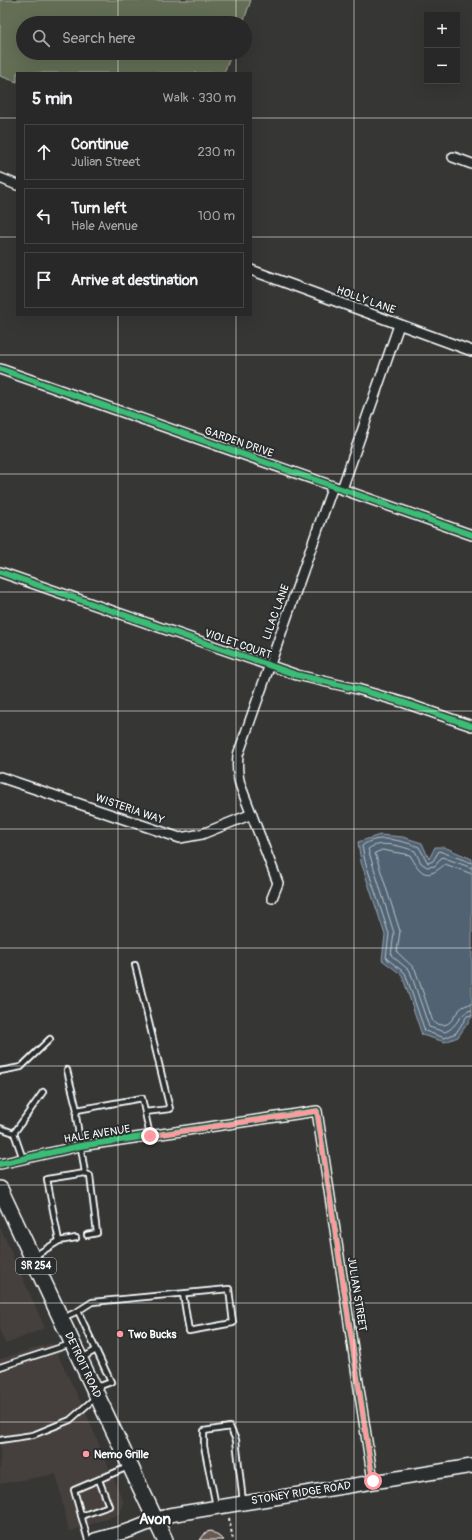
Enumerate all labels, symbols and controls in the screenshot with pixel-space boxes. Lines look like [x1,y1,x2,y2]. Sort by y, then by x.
map controls [424,12,460,84]
button: + [424,12,460,48]
search box [16,16,252,60]
icon: search [30,27,52,49]
text: Search here [62,29,135,48]
button: − [424,48,460,84]
text: 5 min [32,88,72,109]
text: Walk · 330 m [163,90,236,106]
text: Continue [71,135,129,154]
icon: ahead [33,141,55,163]
text: 230 m [198,144,235,160]
text: Julian Street [71,154,140,170]
text: Turn left [71,199,127,218]
icon: left [33,205,55,227]
text: 100 m [198,208,235,224]
text: Hale Avenue [71,218,138,234]
icon: arrive [33,269,55,291]
text: Arrive at destination [71,271,198,290]
street label: HOLLY LANE [335,283,397,317]
street label: GARDEN DRIVE [203,424,275,460]
street label: LILAC LANE [260,582,292,642]
street label: VIOLET COURT [203,626,273,662]
street label: WISTERIA WAY [94,791,167,827]
street label: HALE AVENUE [63,1122,131,1146]
route end [141,1127,159,1145]
street label: JULIAN STREET [345,1256,369,1332]
road number: SR 254 [16,1258,56,1274]
place label: Two Bucks [127,1328,176,1341]
marker: Two Bucks [115,1329,125,1339]
street label: DETROIT ROAD [62,1330,104,1400]
place label: Nemo Grille [94,1448,149,1461]
marker: Nemo Grille [81,1449,91,1459]
route start [364,1472,382,1490]
street label: STONEY RIDGE ROAD [250,1479,352,1507]
district label: Avon [139,1510,171,1529]

